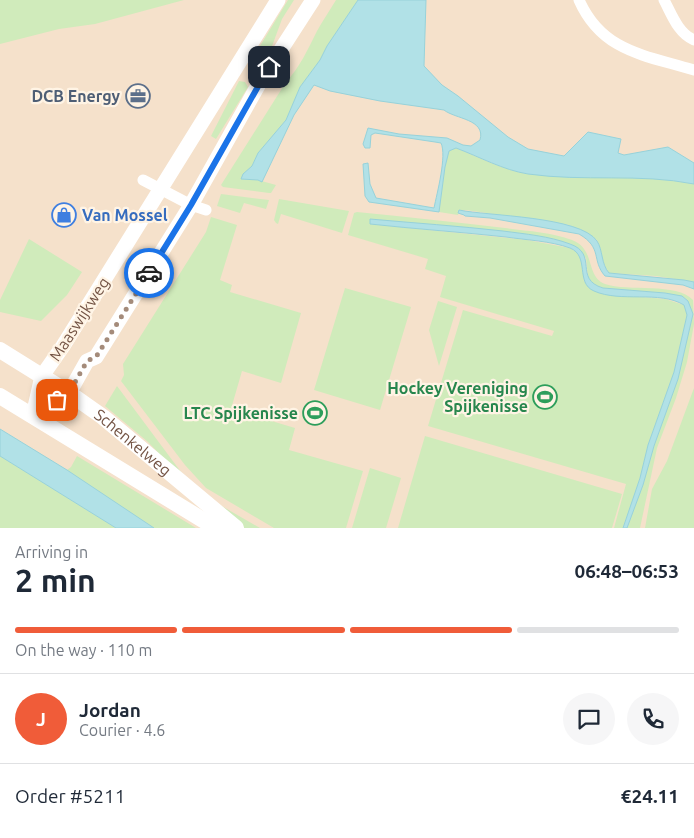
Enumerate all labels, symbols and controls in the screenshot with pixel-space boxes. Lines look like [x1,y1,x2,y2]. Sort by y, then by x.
pin [248,46,290,88]
icon: home [255,53,283,81]
office icon: DCB Energy [125,83,151,109]
place label: DCB Energy [31,87,120,105]
shop icon: Van Mossel [51,202,77,228]
place label: Van Mossel [82,206,168,224]
courier [124,248,174,298]
icon: car [135,259,163,287]
street label: Maaswijkweg [45,274,113,364]
pin [36,379,78,421]
place label: Hockey Vereniging Spijkenisse [387,379,528,415]
sports icon: Hockey Vereniging Spijkenisse [532,384,558,410]
icon: bag [43,386,71,414]
sports icon: LTC Spijkenisse [302,400,328,426]
place label: LTC Spijkenisse [183,404,298,422]
street label: Schenkelweg [91,405,175,479]
text: Arriving in [15,543,88,561]
text: 06:48–06:53 [574,560,679,582]
text: 2 min [15,562,96,598]
text: On the way · 110 m [15,641,152,659]
button: chat [563,693,615,745]
button: phone [627,693,679,745]
text: Jordan [79,699,141,721]
text: J [36,708,46,730]
text: Courier · 4.6 [79,721,165,739]
text: Order #5211 [15,785,125,807]
text: €24.11 [621,785,679,807]

